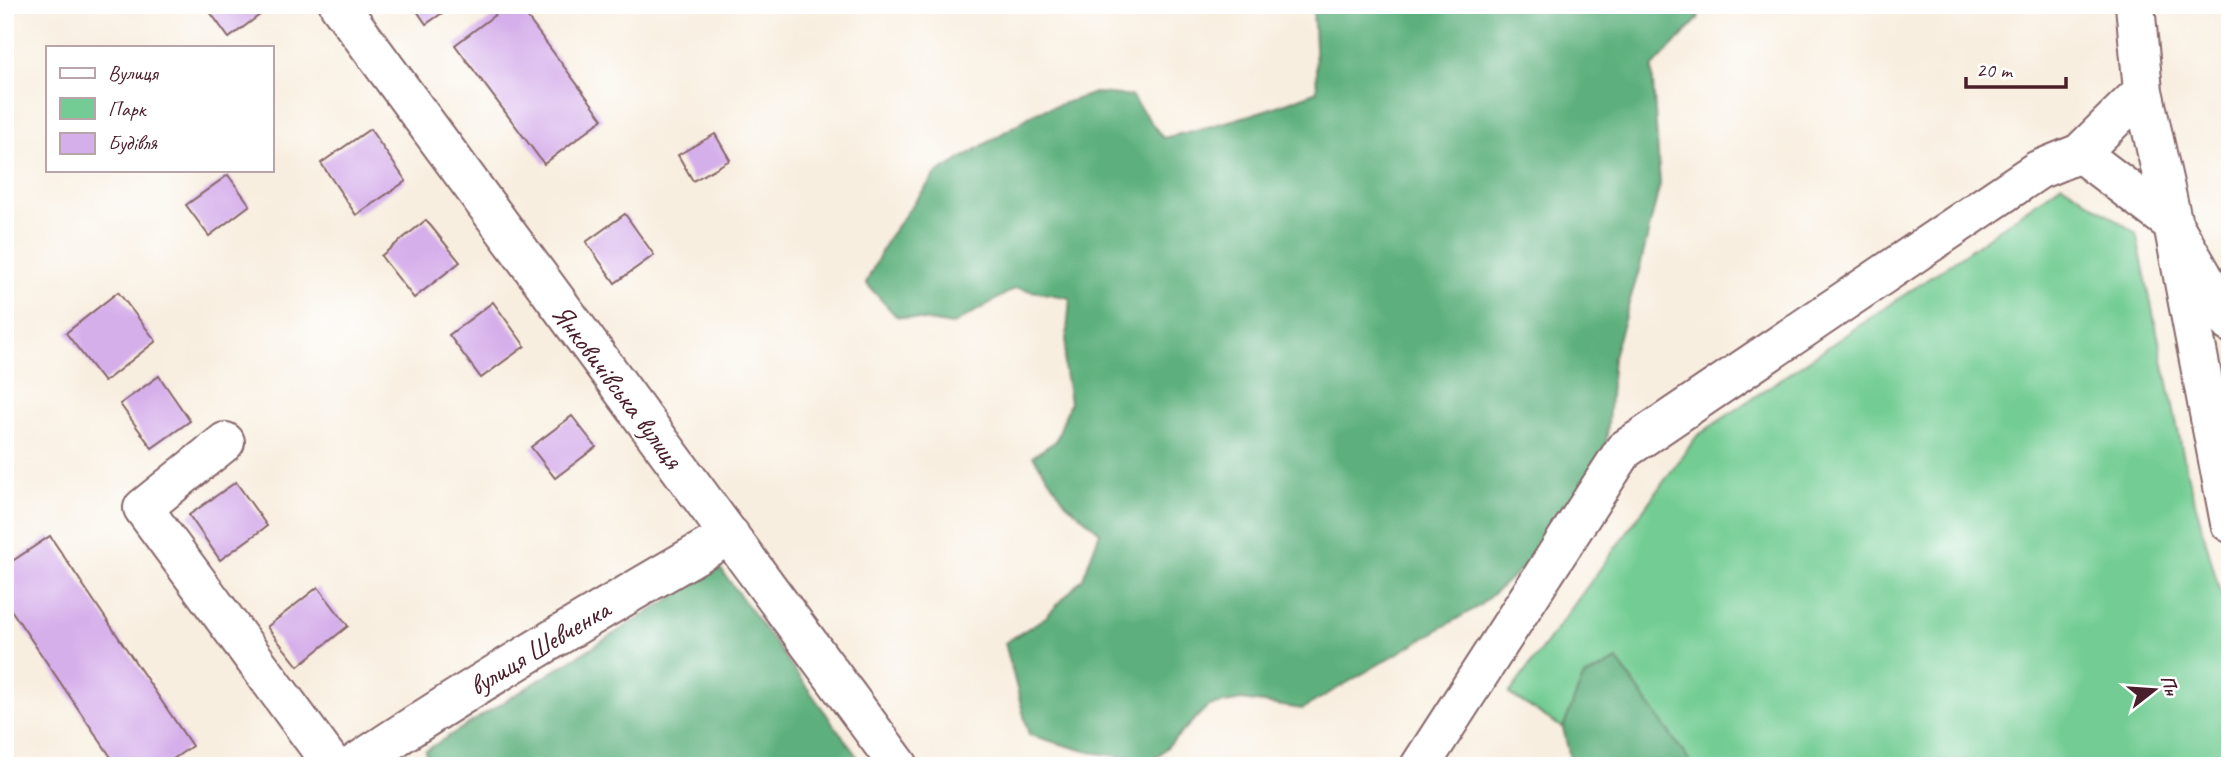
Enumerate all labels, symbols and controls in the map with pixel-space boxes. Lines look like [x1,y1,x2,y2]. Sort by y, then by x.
legend [46,46,273,172]
scale bar [1966,46,2065,90]
text: 20 m [1976,57,2014,83]
text: Вулиця [108,60,159,86]
text: Парк [108,96,148,122]
text: Будівля [108,130,158,156]
street label: Янковичівська вулиця [544,297,691,476]
street label: вулиця Шевченка [462,590,618,703]
north arrow [2120,656,2190,726]
text: Пн [2155,672,2184,700]

